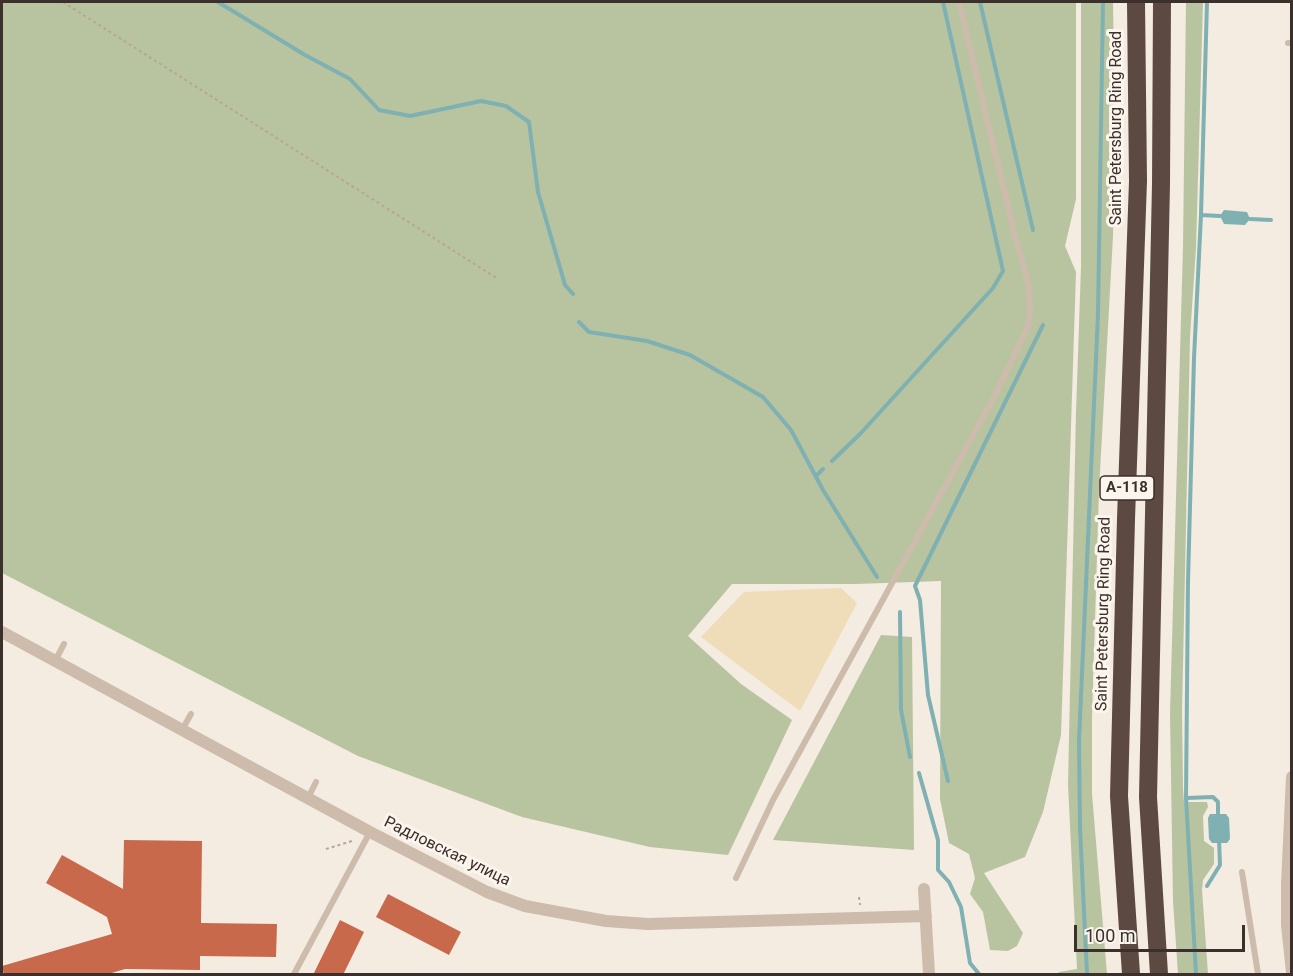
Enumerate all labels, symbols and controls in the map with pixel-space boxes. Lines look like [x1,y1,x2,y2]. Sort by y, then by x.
street label: Saint Petersburg Ring Road [1107,31,1127,225]
road number: А-118 [1100,476,1154,500]
street label: Saint Petersburg Ring Road [1093,517,1115,711]
street label: Радловская улица [381,813,513,891]
scale bar [1077,913,1248,951]
text: 100 m [1085,925,1136,946]

